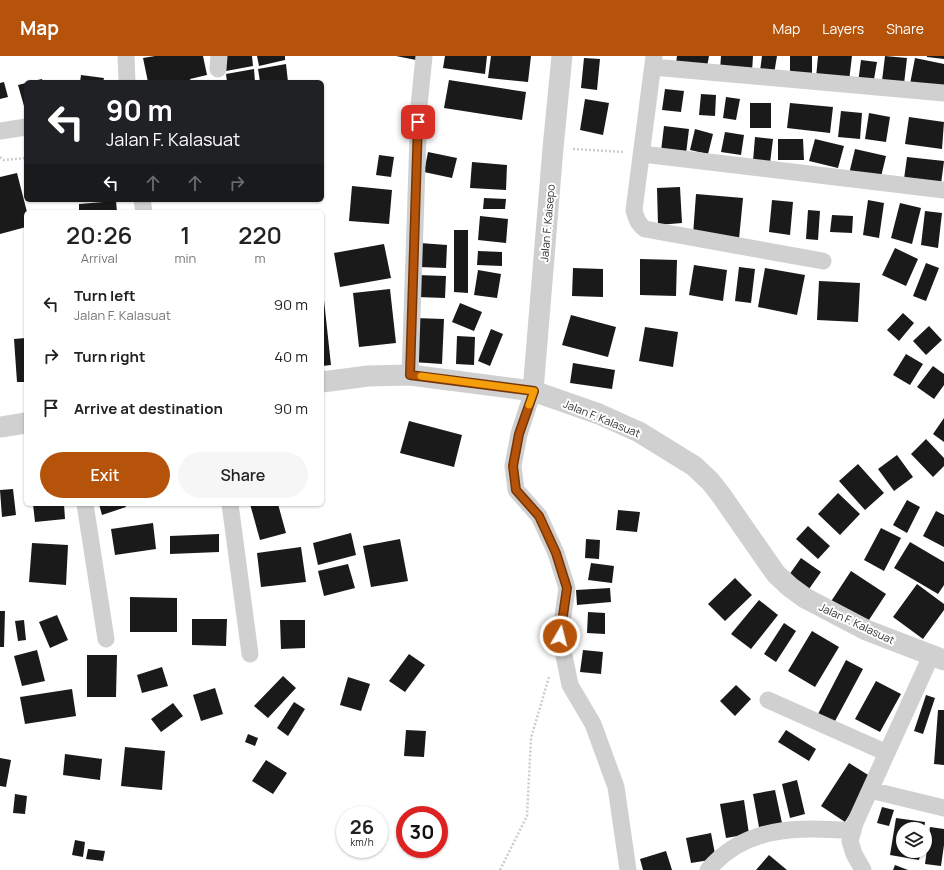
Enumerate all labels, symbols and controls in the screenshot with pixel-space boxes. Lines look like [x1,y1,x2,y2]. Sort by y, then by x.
text: Map [20,15,59,41]
text: Map [772,19,800,38]
text: Layers [822,19,864,38]
text: Share [886,19,924,38]
text: 90 m [106,91,173,129]
icon: left [40,96,92,148]
pin [401,105,435,139]
icon: arrive [407,111,429,133]
text: Jalan F. Kalasuat [106,127,240,151]
icon: left [100,172,122,194]
icon: ahead [142,172,164,194]
icon: ahead [184,172,206,194]
icon: right [226,172,248,194]
street label: Jalan F. Kaisepo [536,183,558,263]
text: 20:26 [66,218,132,251]
text: 1 [180,218,190,251]
text: 220 [238,218,282,251]
text: Arrival [81,249,118,267]
text: min [174,249,196,267]
text: m [255,249,266,267]
text: Turn left [74,285,136,306]
icon: left [40,293,62,315]
text: 90 m [274,294,308,315]
text: Jalan F. Kalasuat [74,306,171,324]
icon: right [40,345,62,367]
text: Turn right [74,346,145,367]
text: 40 m [274,346,308,367]
street label: Jalan F. Kalasuat [561,396,643,440]
icon: arrive [40,397,62,419]
text: Arrive at destination [74,398,223,419]
text: 90 m [274,398,308,419]
button: Exit [40,452,170,498]
button: Share [178,452,308,498]
street label: Jalan F. Kalasuat [817,599,897,647]
position arrow [539,615,581,657]
speed limit sign: 30 [396,806,448,858]
text: 26 [350,813,374,840]
map controls [896,822,932,858]
button: layers [896,822,932,858]
text: km/h [350,835,374,849]

